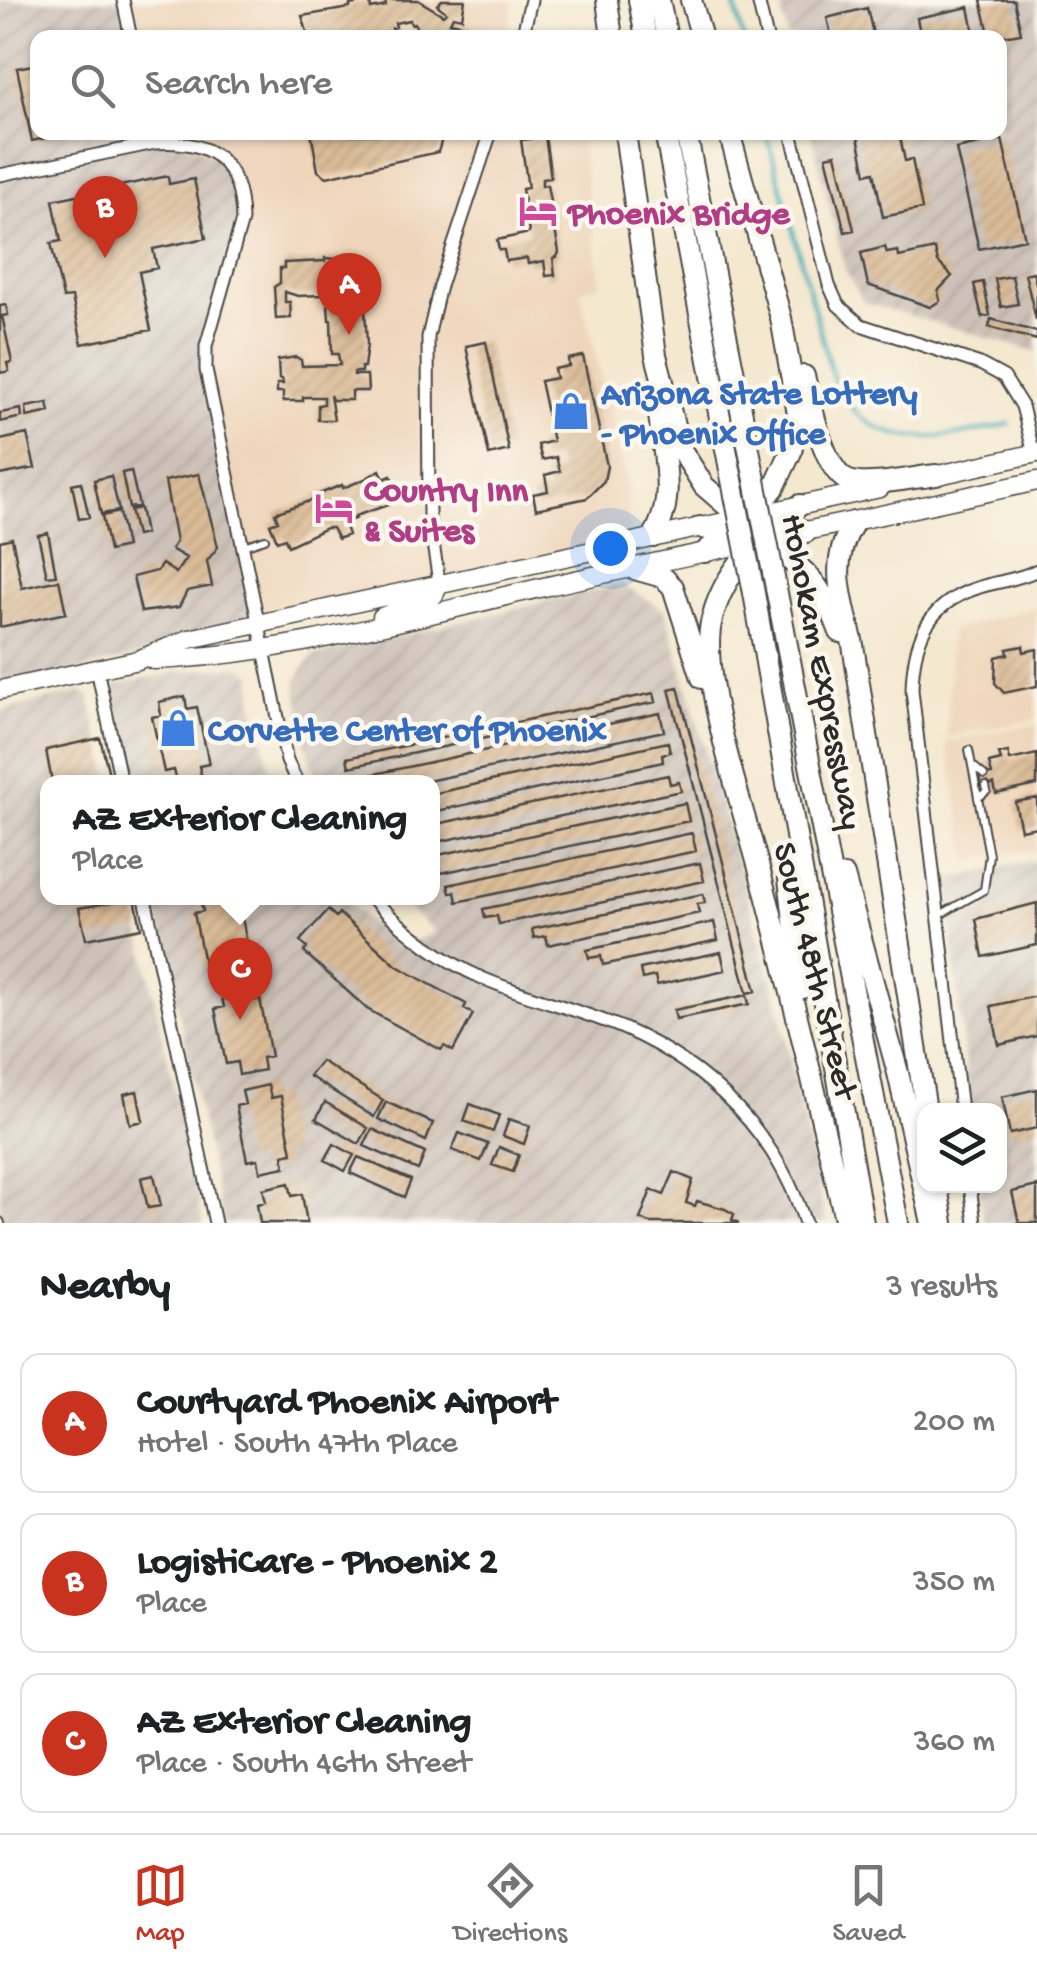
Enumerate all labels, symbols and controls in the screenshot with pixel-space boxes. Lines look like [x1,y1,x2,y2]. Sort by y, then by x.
search box [30,30,1007,140]
icon: search [65,58,120,113]
text: Search here [145,63,332,107]
pin: B [72,176,138,258]
hotel icon: Phoenix Bridge [517,190,559,232]
place label: Phoenix Bridge [566,196,791,237]
pin: A [316,252,382,335]
place label: Arizona State Lottery - Phoenix Office [600,376,918,457]
shop icon: Arizona State Lottery - Phoenix Office [550,390,592,432]
place label: Country Inn & Suites [364,473,528,554]
hotel icon: Country Inn & Suites [313,487,355,529]
street label: Hohokam Expressway [769,511,870,833]
your location [585,523,636,574]
shop icon: Corvette Center of Phoenix [157,707,199,749]
place label: Corvette Center of Phoenix [208,713,607,754]
popup [40,775,440,905]
text: AZ Exterior Cleaning [73,799,407,843]
street label: South 48th Street [761,839,865,1106]
text: Place [73,843,143,881]
pin: C [208,938,272,1020]
map controls [917,1103,1007,1193]
button: layers [917,1103,1007,1193]
text: Nearby [40,1264,170,1313]
text: 3 results [886,1269,997,1307]
text: Courtyard Phoenix Airport [137,1382,556,1426]
text: A [65,1404,84,1442]
text: 200 m [913,1404,995,1442]
text: Hotel · South 47th Place [137,1426,457,1464]
text: LogistiCare - Phoenix 2 [137,1542,498,1586]
text: B [66,1564,83,1602]
text: 350 m [913,1564,995,1602]
text: Place [137,1586,207,1624]
text: AZ Exterior Cleaning [137,1702,471,1746]
text: C [66,1724,83,1762]
text: 360 m [914,1724,995,1762]
text: Place · South 46th Street [137,1746,471,1784]
tab: Map [133,1858,188,1951]
tab: Directions [453,1858,567,1951]
tab: Saved [832,1858,904,1951]

